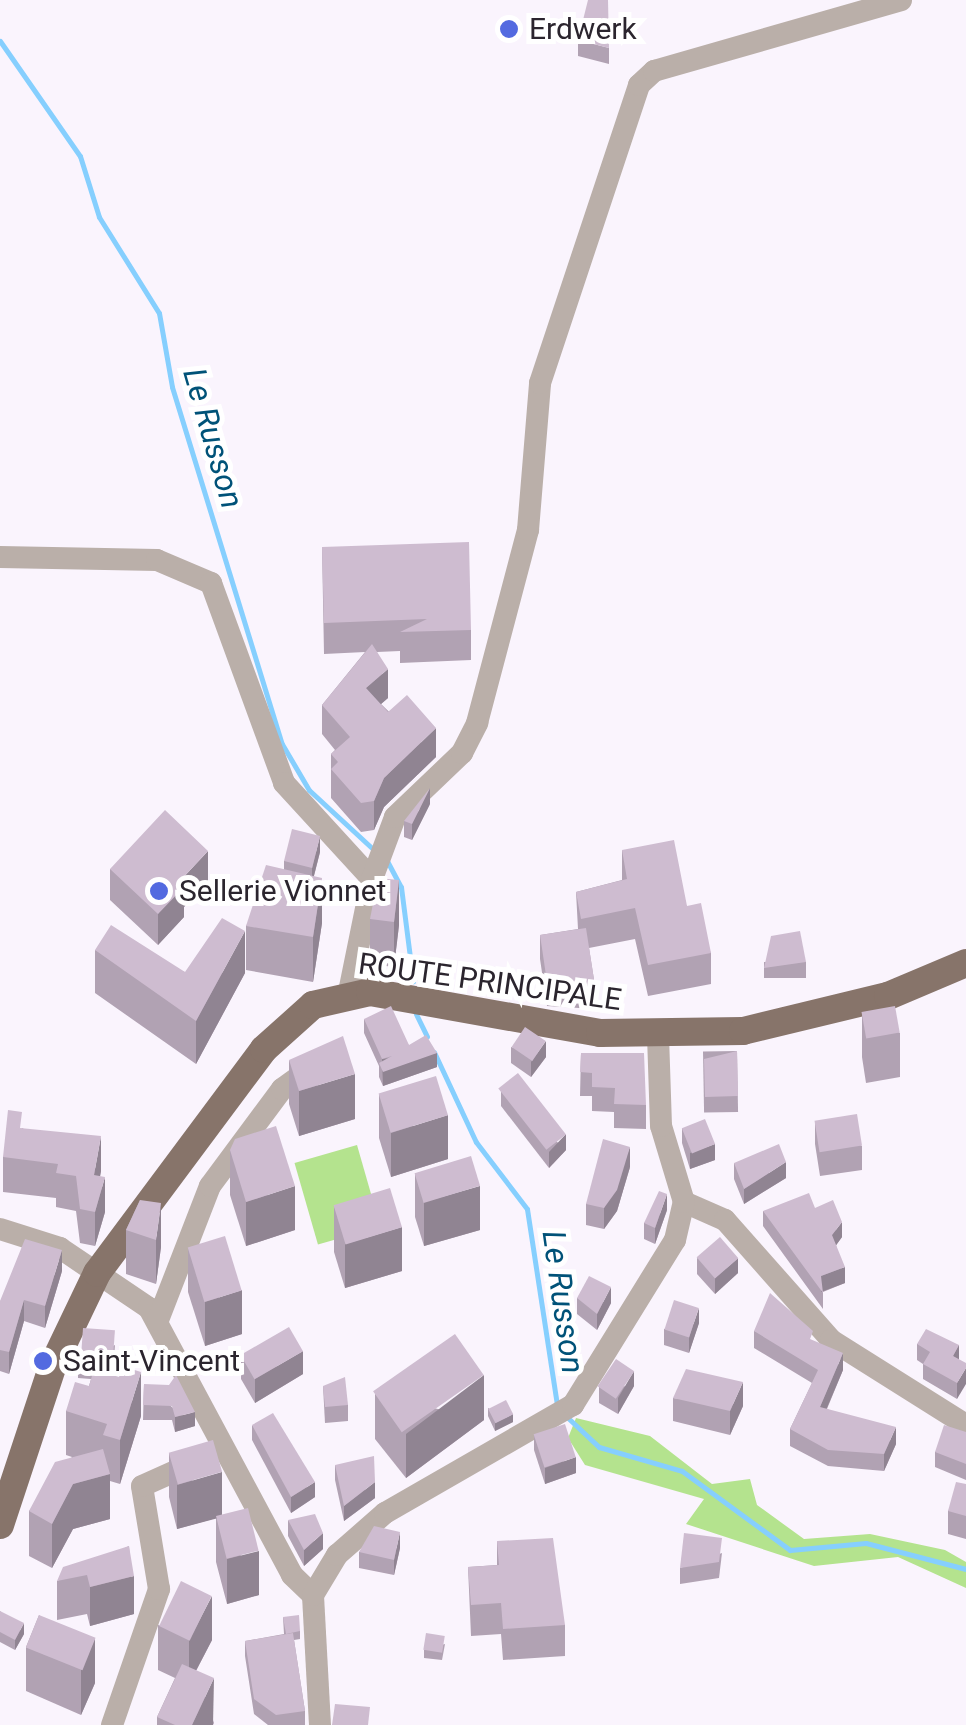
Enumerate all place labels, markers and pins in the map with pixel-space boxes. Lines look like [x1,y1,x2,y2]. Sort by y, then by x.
place label: Erdwerk [529,11,637,47]
marker: Erdwerk [498,18,520,40]
place label: Sellerie Vionnet [179,873,386,909]
marker: Sellerie Vionnet [148,880,170,902]
place label: Saint-Vincent [63,1343,240,1379]
marker: Saint-Vincent [32,1350,54,1372]

